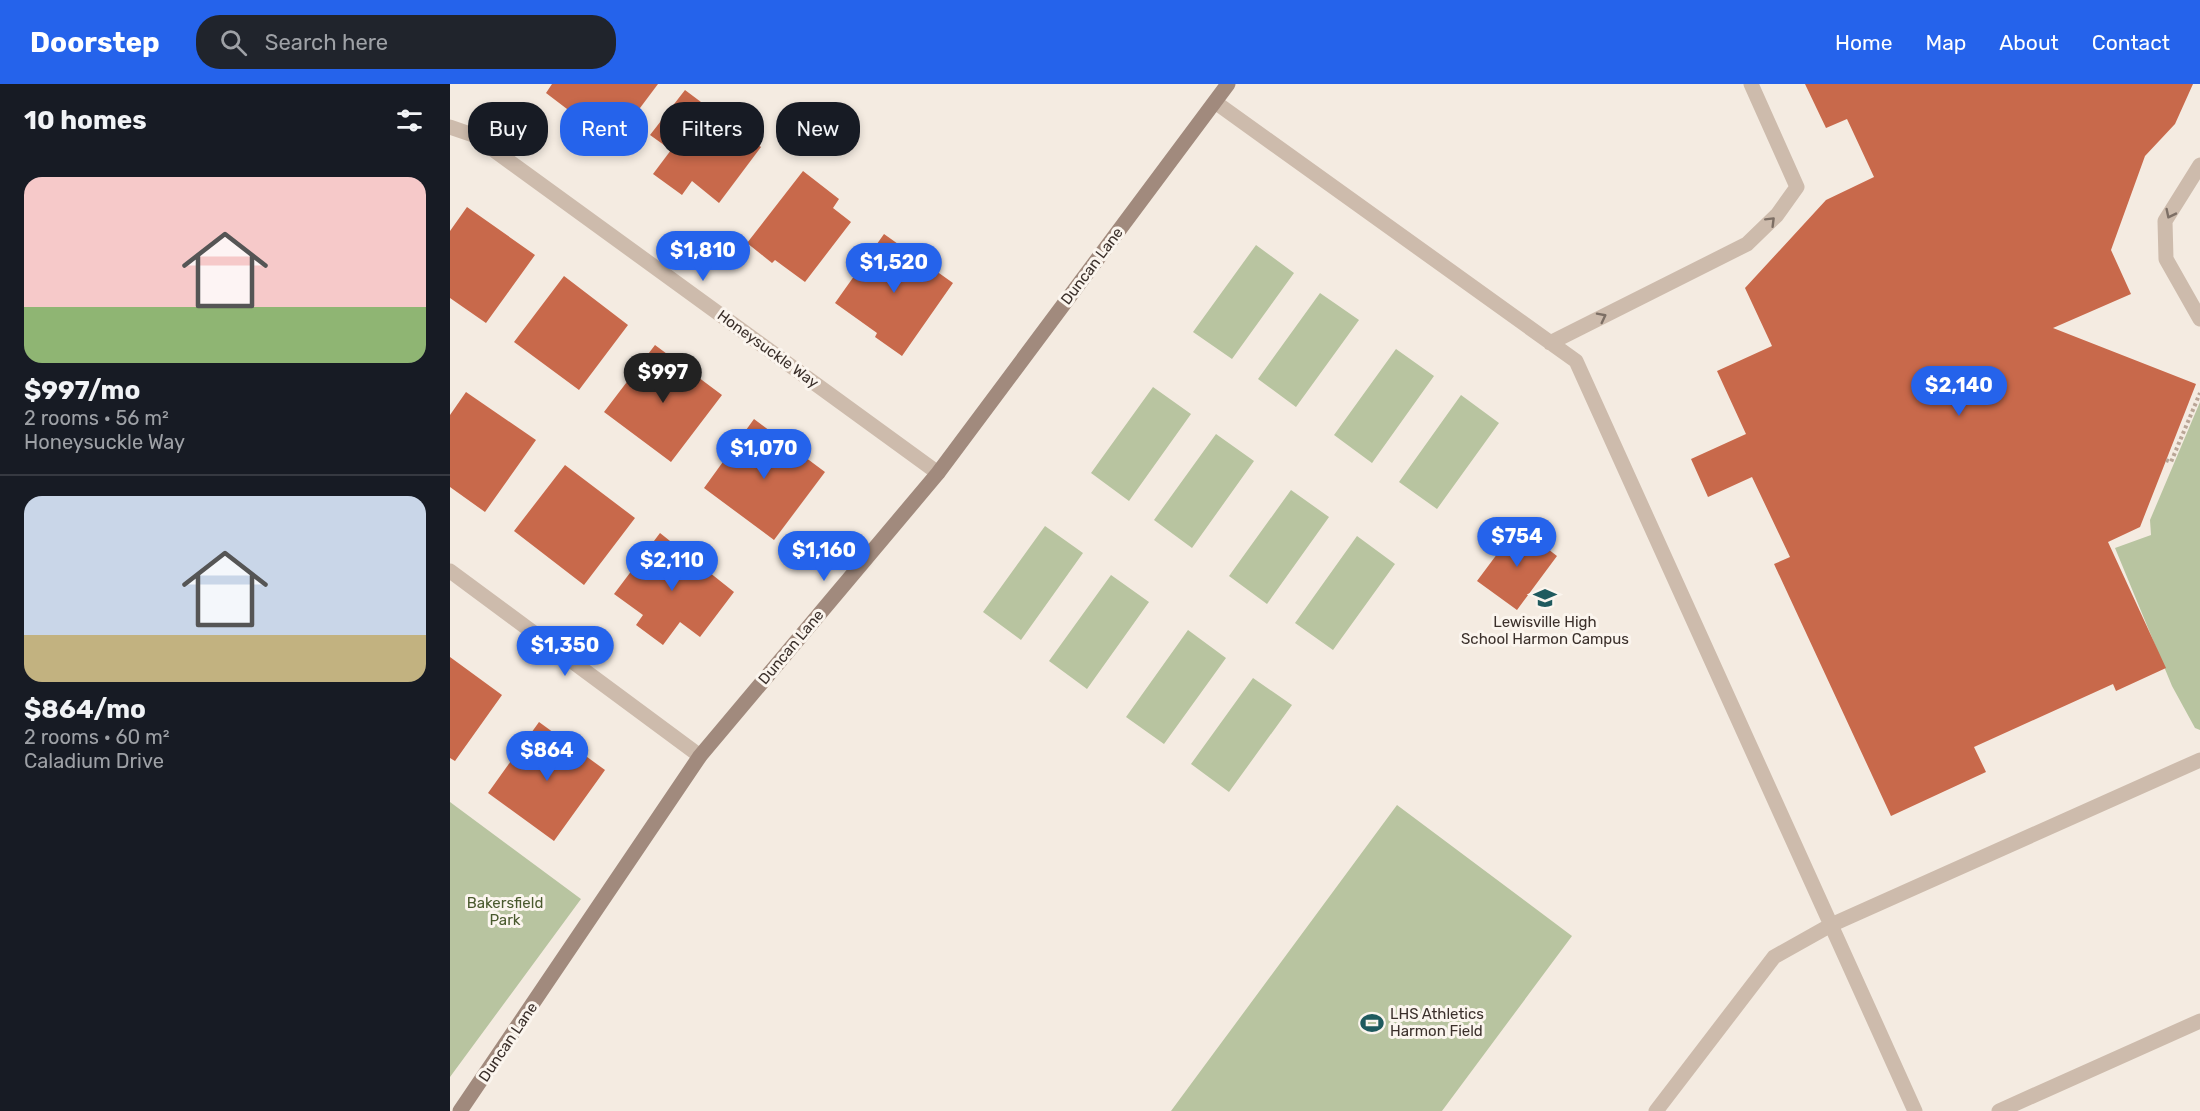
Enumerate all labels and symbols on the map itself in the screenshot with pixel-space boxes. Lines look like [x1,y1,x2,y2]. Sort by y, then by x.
one-way arrow [2166,208,2177,219]
one-way arrow [1763,218,1774,229]
street label: Duncan Lane [1057,224,1127,308]
pin: $1,810 [654,231,752,282]
pin: $1,520 [845,243,943,294]
street label: Honeysuckle Way [714,306,822,392]
one-way arrow [1596,313,1607,324]
pin: $997 [627,353,699,404]
pin: $2,140 [1910,366,2008,417]
pin: $1,070 [715,429,813,480]
pin: $754 [1481,517,1553,568]
pin: $1,160 [775,531,873,582]
pin: $2,110 [623,541,721,592]
school or university icon: Lewisville High School Harmon Campus [1532,585,1558,611]
street label: Duncan Lane [755,606,827,688]
place label: Lewisville High School Harmon Campus [1461,613,1629,648]
pin: $1,350 [516,626,614,677]
pin: $864 [511,731,583,782]
park label: Bakersfield Park [467,894,543,929]
street label: Duncan Lane [475,999,541,1085]
place label: LHS Athletics Harmon Field [1390,1005,1484,1040]
sports icon: LHS Athletics Harmon Field [1359,1010,1385,1036]

